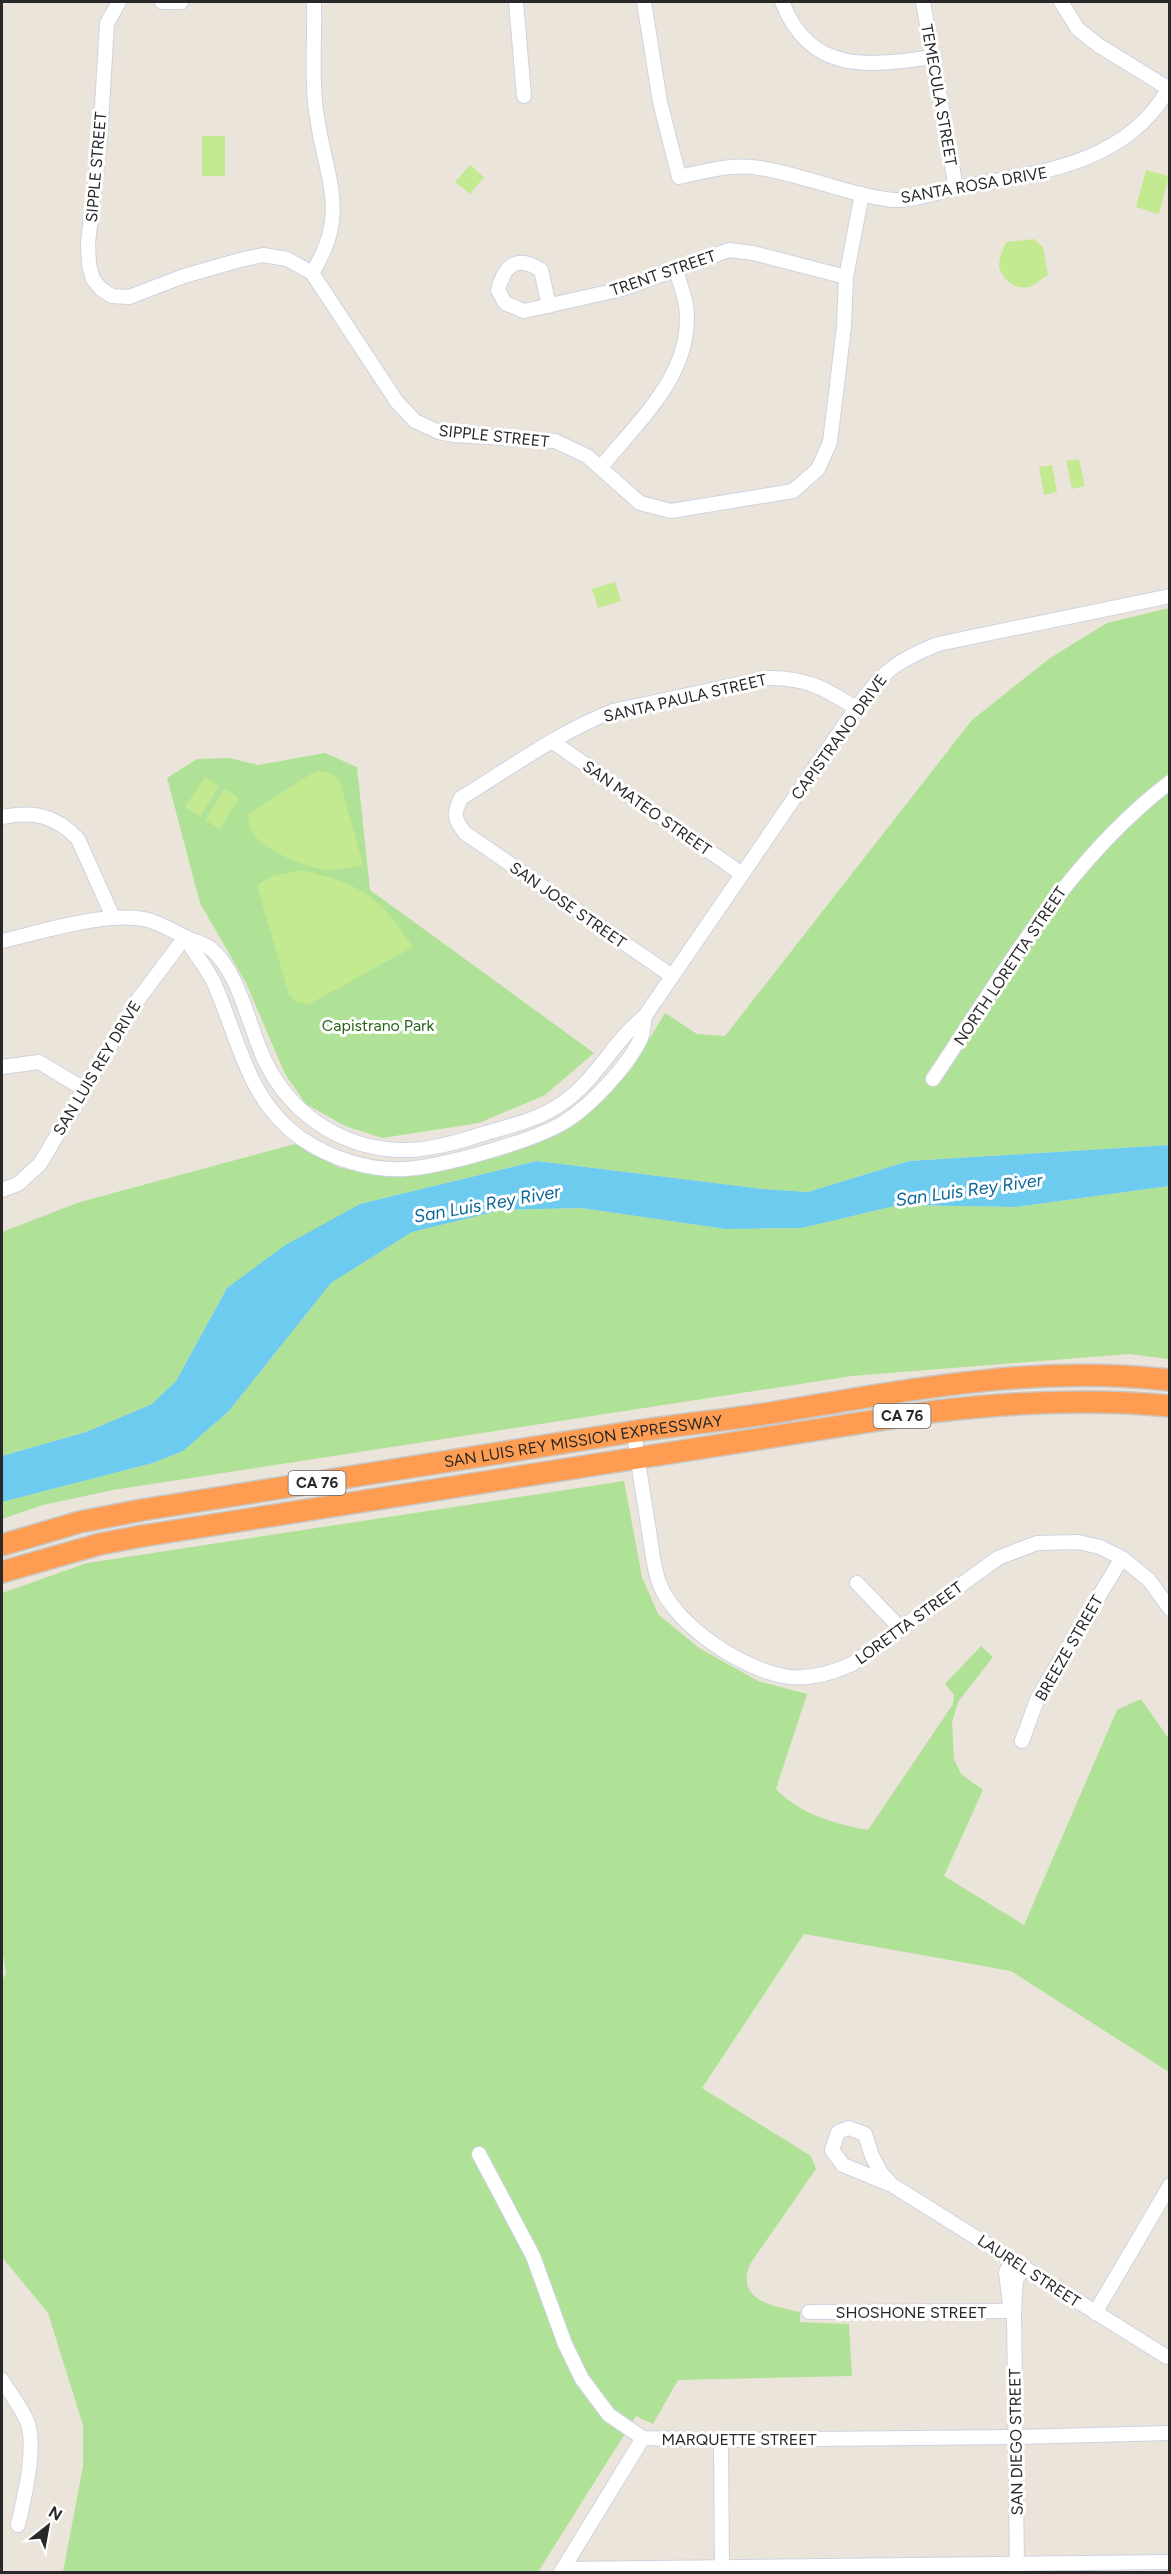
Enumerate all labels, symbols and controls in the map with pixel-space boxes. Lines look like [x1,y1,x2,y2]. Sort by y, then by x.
street label: TEMECULA STREET [917,23,961,168]
street label: SIPPLE STREET [82,111,110,223]
street label: SANTA ROSA DRIVE [899,163,1049,207]
street label: TRENT STREET [608,246,718,300]
street label: SIPPLE STREET [438,421,550,451]
street label: SANTA PAULA STREET [602,670,768,726]
street label: CAPISTRANO DRIVE [787,671,891,803]
street label: SAN MATEO STREET [579,757,715,860]
street label: SAN JOSE STREET [506,858,630,952]
street label: NORTH LORETTA STREET [950,883,1070,1049]
street label: SAN LUIS REY DRIVE [49,997,145,1139]
park label: Capistrano Park [322,1016,435,1035]
water label: San Luis Rey River [894,1169,1045,1211]
water label: San Luis Rey River [412,1180,563,1228]
road number: CA 76 [874,1404,930,1428]
street label: SAN LUIS REY MISSION EXPRESSWAY [442,1410,724,1471]
road number: CA 76 [288,1471,346,1495]
street label: LORETTA STREET [852,1578,966,1668]
street label: BREEZE STREET [1031,1592,1107,1704]
street label: LAUREL STREET [974,2231,1084,2311]
street label: SHOSHONE STREET [836,2303,987,2322]
street label: SAN DIEGO STREET [1005,2368,1027,2516]
street label: MARQUETTE STREET [661,2430,817,2449]
north arrow [18,2496,78,2556]
text: N [45,2502,66,2525]

